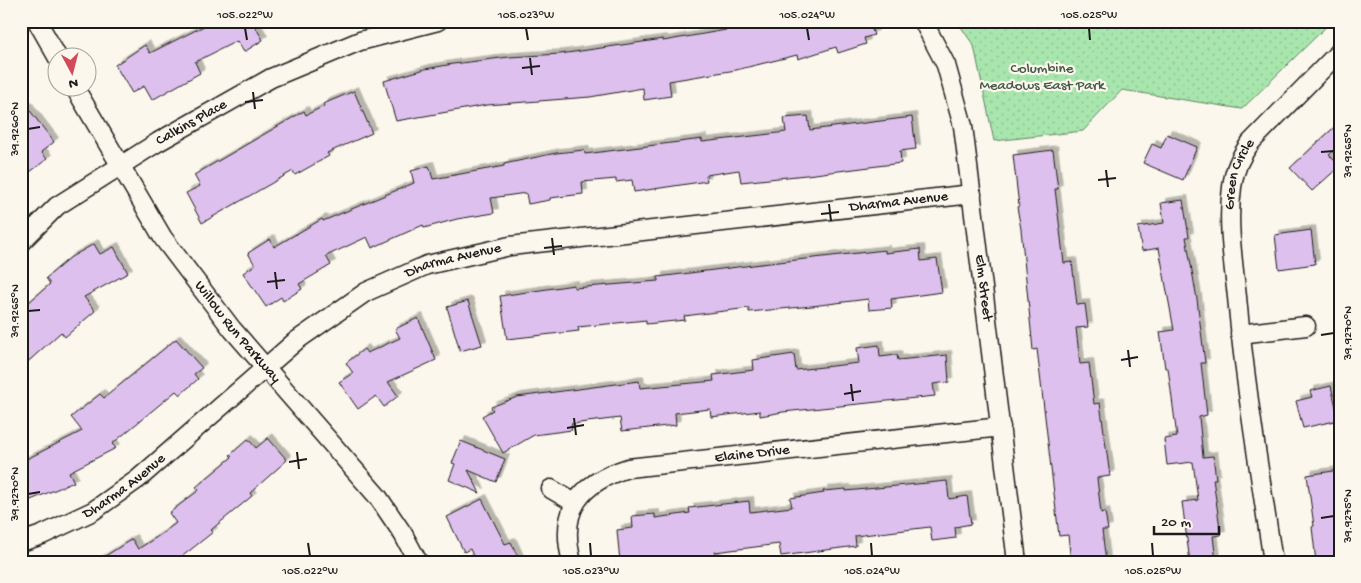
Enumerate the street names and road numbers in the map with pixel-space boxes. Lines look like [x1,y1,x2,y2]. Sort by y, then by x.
street label: Calkins Place [153,96,230,150]
street label: Green Circle [1221,135,1259,210]
street label: Dharma Avenue [847,188,949,217]
street label: Dharma Avenue [401,239,503,283]
street label: Elm Street [970,253,996,324]
street label: Willow Run Parkway [190,278,285,388]
street label: Elaine Drive [714,441,791,467]
street label: Dharma Avenue [79,450,170,524]

